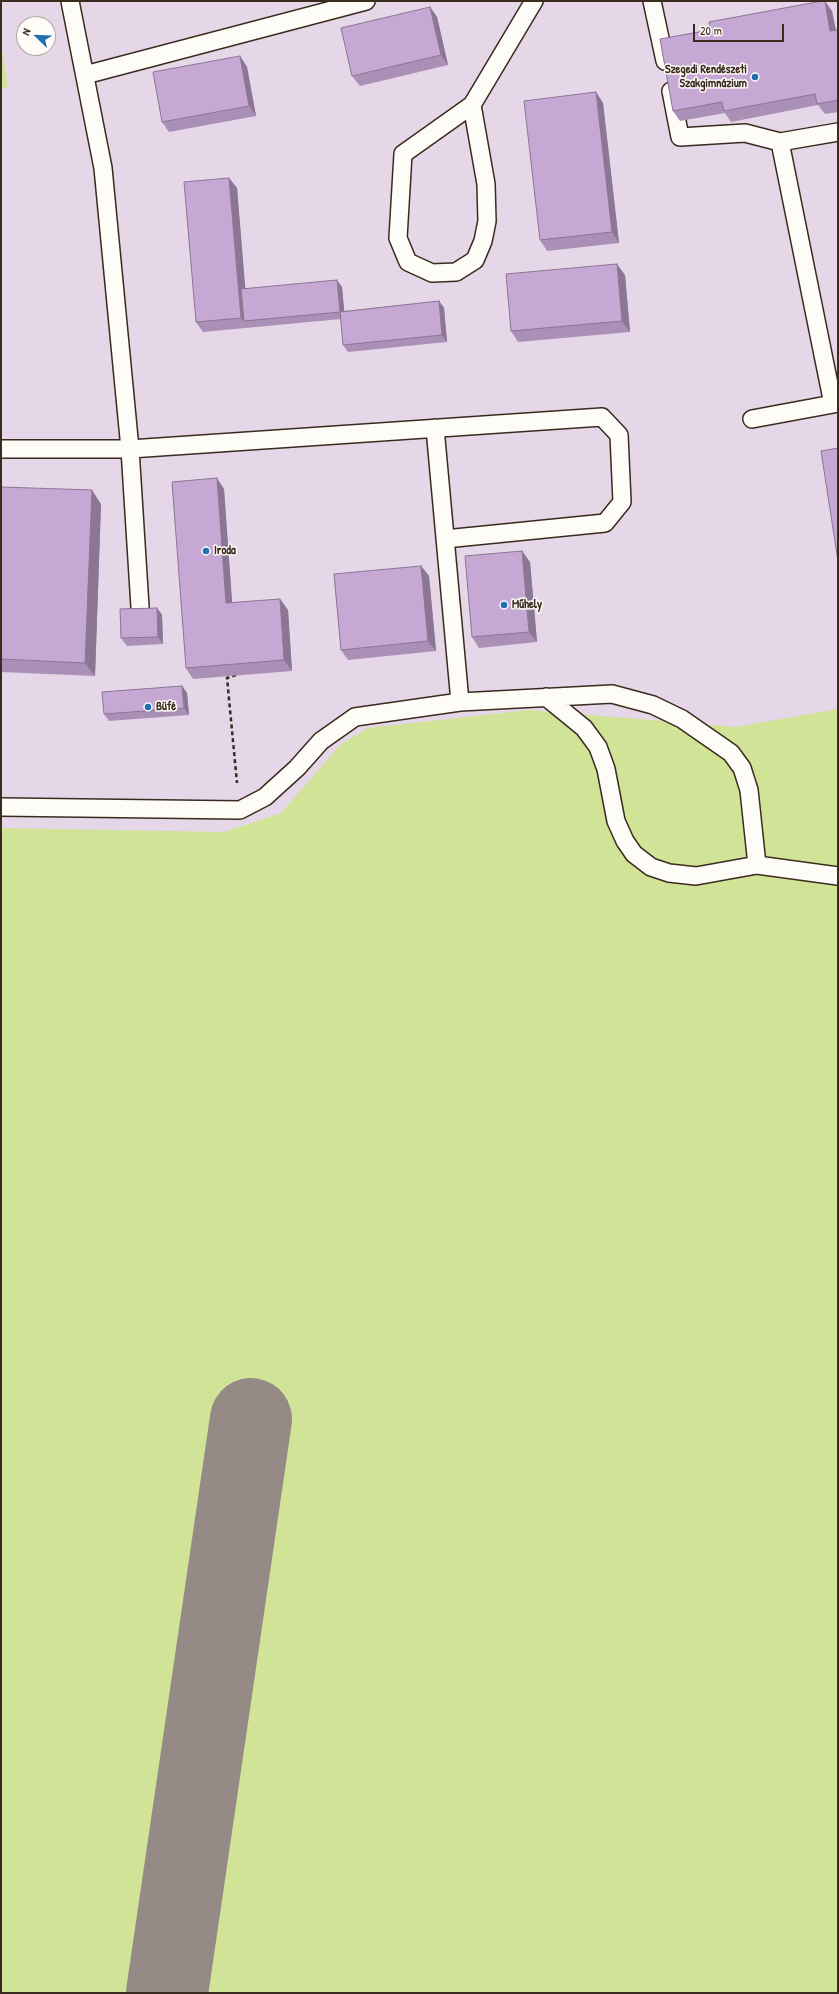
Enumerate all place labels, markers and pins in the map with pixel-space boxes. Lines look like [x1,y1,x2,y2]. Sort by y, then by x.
place label: Szegedi Rendészeti Szakgimnázium [665,63,747,91]
marker: Szegedi Rendészeti Szakgimnázium [750,72,760,82]
place label: Iroda [214,544,236,558]
marker: Iroda [201,546,211,556]
place label: Műhely [512,598,542,612]
marker: Műhely [499,600,509,610]
place label: Büfé [156,700,176,714]
marker: Büfé [143,702,153,712]

